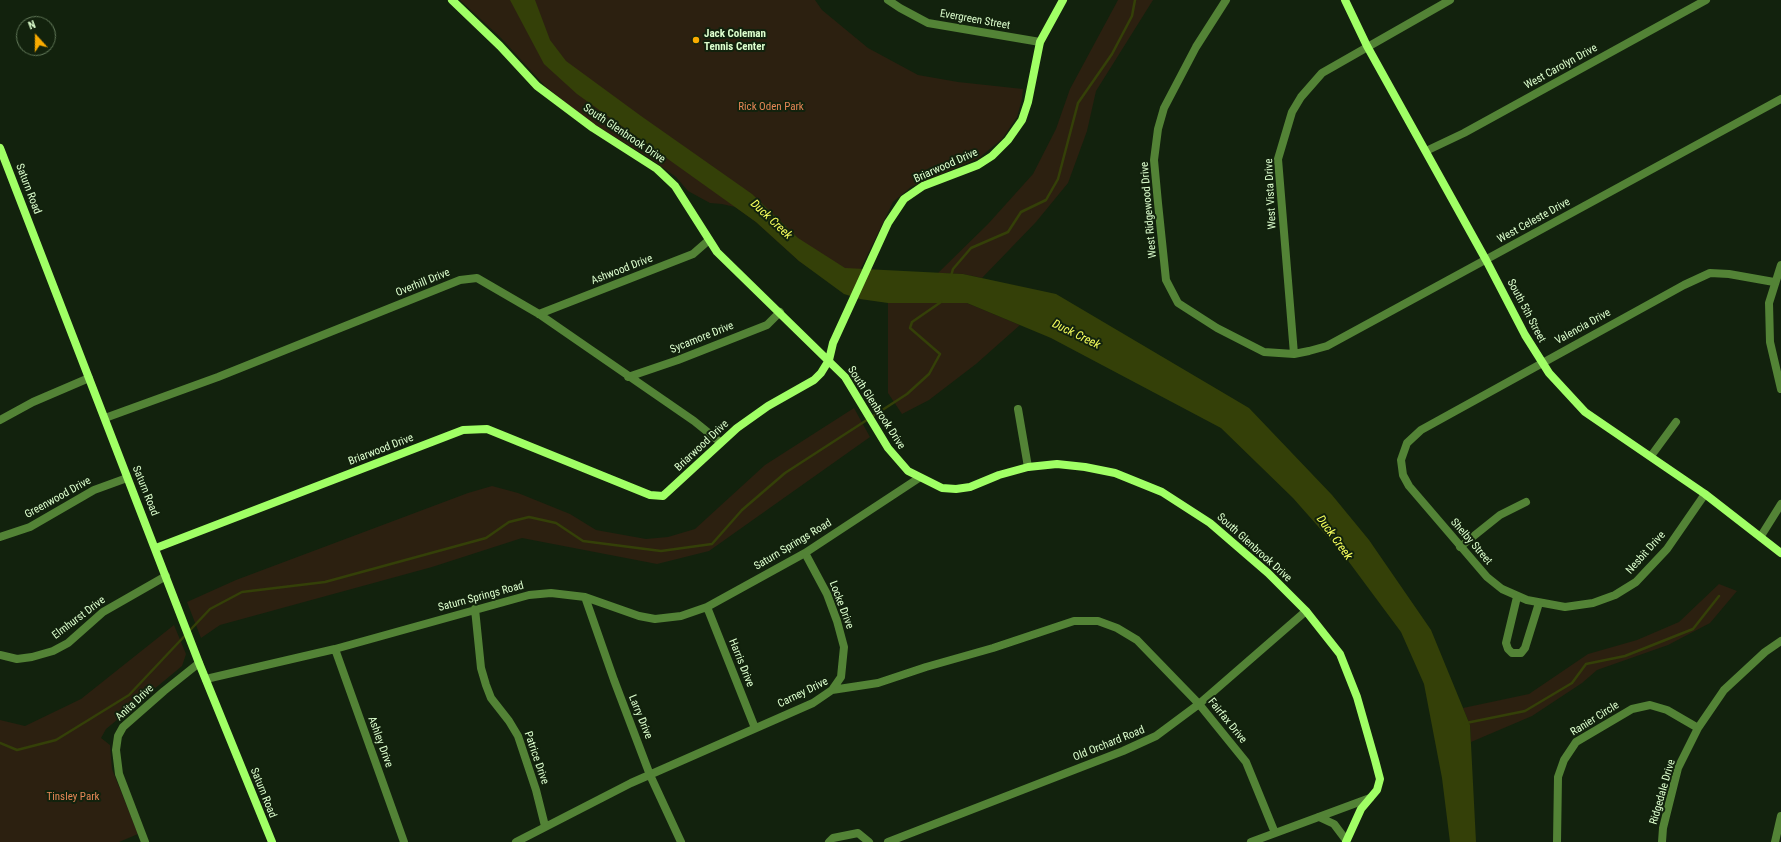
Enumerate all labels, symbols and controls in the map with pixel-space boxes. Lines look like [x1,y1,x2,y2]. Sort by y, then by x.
street label: Evergreen Street [939,7,1011,33]
north arrow [16,16,56,56]
text: N [26,18,37,33]
place label: Jack Coleman Tennis Center [704,27,766,53]
marker: Jack Coleman Tennis Center [691,35,701,45]
street label: West Carolyn Drive [1522,42,1600,92]
park label: Rick Oden Park [738,100,804,114]
street label: South Glenbrook Drive [580,102,668,166]
street label: Briarwood Drive [912,146,980,186]
street label: West Vista Drive [1263,158,1279,230]
street label: West Ridgewood Drive [1138,161,1160,259]
street label: Saturn Road [12,162,44,216]
street label: West Celeste Drive [1495,196,1573,246]
water label: Duck Creek [747,197,795,243]
street label: Ashwood Drive [589,252,655,288]
street label: Overhill Drive [394,266,452,300]
street label: South 5th Street [1504,277,1548,345]
street label: Valencia Drive [1553,306,1613,348]
water label: Duck Creek [1050,317,1102,353]
street label: Sycamore Drive [668,319,736,357]
street label: South Glenbrook Drive [844,364,908,452]
street label: Briarwood Drive [672,418,732,474]
street label: Briarwood Drive [347,432,415,468]
street label: Saturn Road [129,464,161,518]
street label: Greenwood Drive [23,474,93,522]
street label: South Glenbrook Drive [1214,511,1294,585]
water label: Duck Creek [1313,513,1355,563]
street label: Shelby Street [1447,516,1495,568]
street label: Saturn Springs Road [752,517,834,573]
street label: Nesbit Drive [1623,529,1669,577]
street label: Saturn Springs Road [437,579,525,615]
street label: Locke Drive [826,579,856,631]
street label: Elmhurst Drive [50,594,108,642]
street label: Harris Drive [725,637,757,689]
street label: Carney Drive [776,675,830,711]
street label: Anita Drive [113,682,157,724]
street label: Larry Drive [625,693,655,741]
street label: Fairfax Drive [1205,696,1249,746]
street label: Ranier Circle [1568,699,1622,739]
street label: Ashley Drive [365,715,395,769]
street label: Old Orchard Road [1071,724,1147,764]
street label: Patrice Drive [521,730,551,786]
street label: Ridgedale Drive [1647,758,1679,826]
street label: Saturn Road [247,766,279,820]
park label: Tinsley Park [47,790,99,804]

